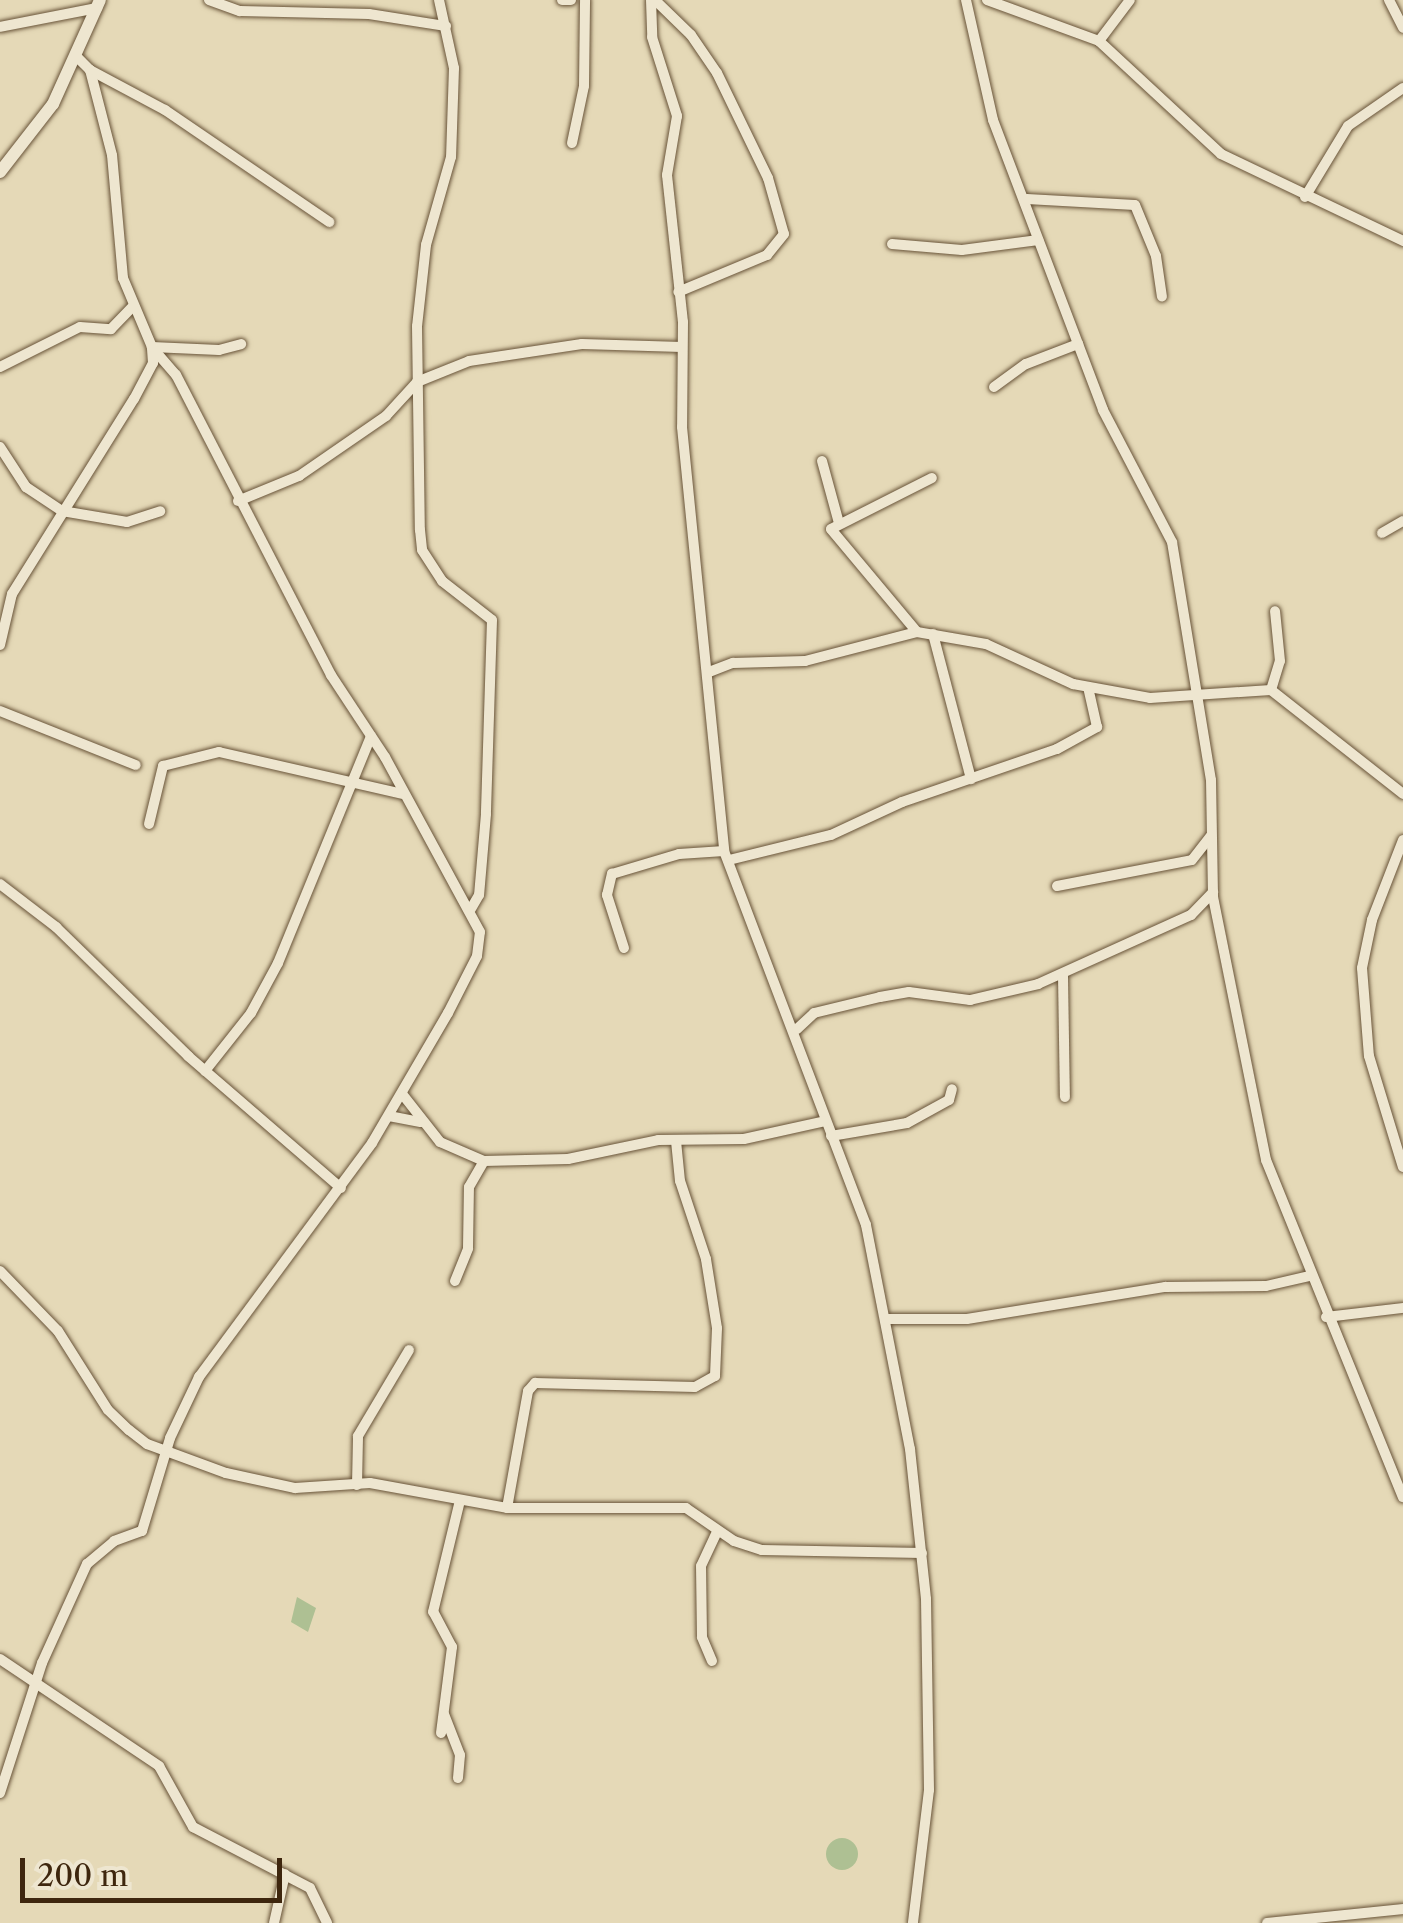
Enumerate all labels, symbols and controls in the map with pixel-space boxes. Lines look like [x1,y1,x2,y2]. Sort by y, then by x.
scale bar [25,1838,288,1900]
text: 200 m [37,1857,128,1894]

